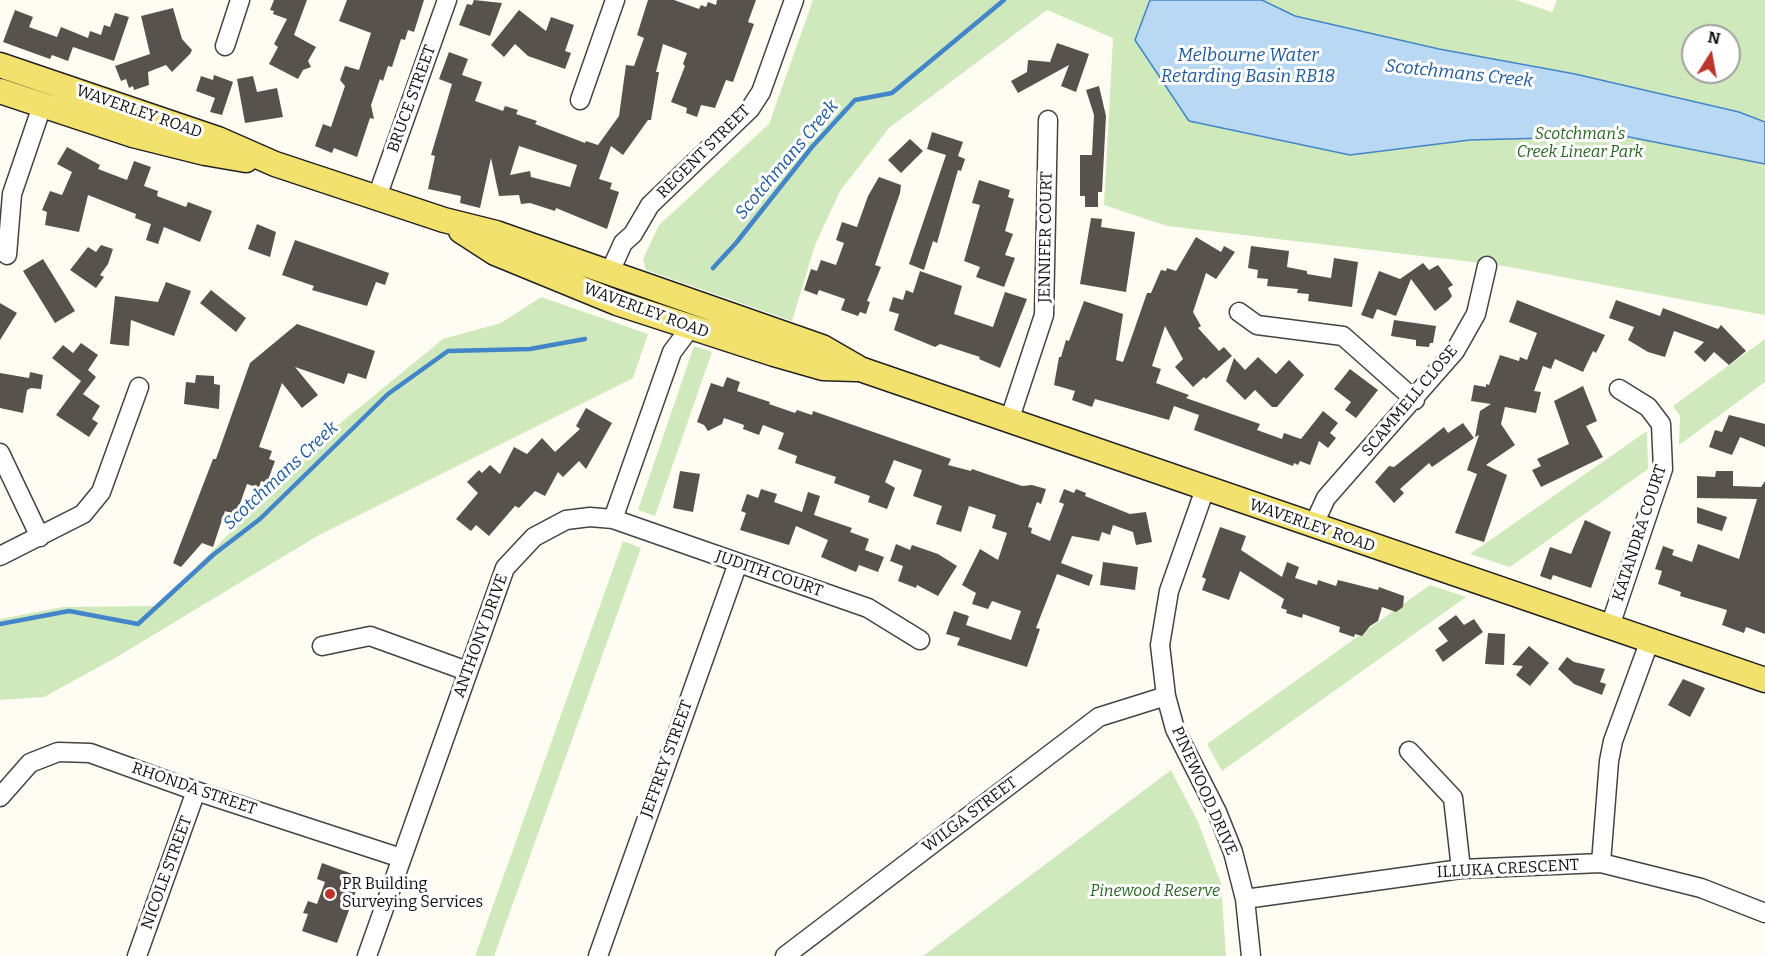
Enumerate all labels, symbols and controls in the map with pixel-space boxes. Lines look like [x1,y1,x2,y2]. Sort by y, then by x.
north arrow [1681,24,1741,84]
text: N [1706,27,1722,48]
street label: BRUCE STREET [384,43,440,155]
water label: Melbourne Water Retarding Basin RB18 [1161,45,1335,88]
water label: Scotchmans Creek [1384,55,1534,93]
street label: WAVERLEY ROAD [73,81,205,143]
water label: Scotchmans Creek [731,96,843,224]
street label: REGENT STREET [653,101,755,203]
park label: Scotchman's Creek Linear Park [1517,125,1643,163]
street label: JENNIFER COURT [1035,171,1057,303]
street label: WAVERLEY ROAD [581,279,711,343]
street label: SCAMMELL CLOSE [1358,342,1462,460]
water label: Scotchmans Creek [219,417,343,535]
street label: KATANDRA COURT [1609,462,1671,604]
street label: WAVERLEY ROAD [1246,495,1378,557]
street label: JUDITH COURT [713,547,825,601]
street label: ANTHONY DRIVE [450,571,512,701]
street label: JEFFREY STREET [637,698,697,820]
street label: PINEWOOD DRIVE [1167,724,1241,858]
street label: RHONDA STREET [129,759,259,819]
street label: WILGA STREET [919,773,1021,857]
street label: NICOLE STREET [138,814,196,932]
street label: ILLUKA CRESCENT [1436,856,1580,882]
place label: PR Building Surveying Services [342,875,483,913]
park label: Pinewood Reserve [1090,882,1220,902]
marker: PR Building Surveying Services [323,887,337,901]

